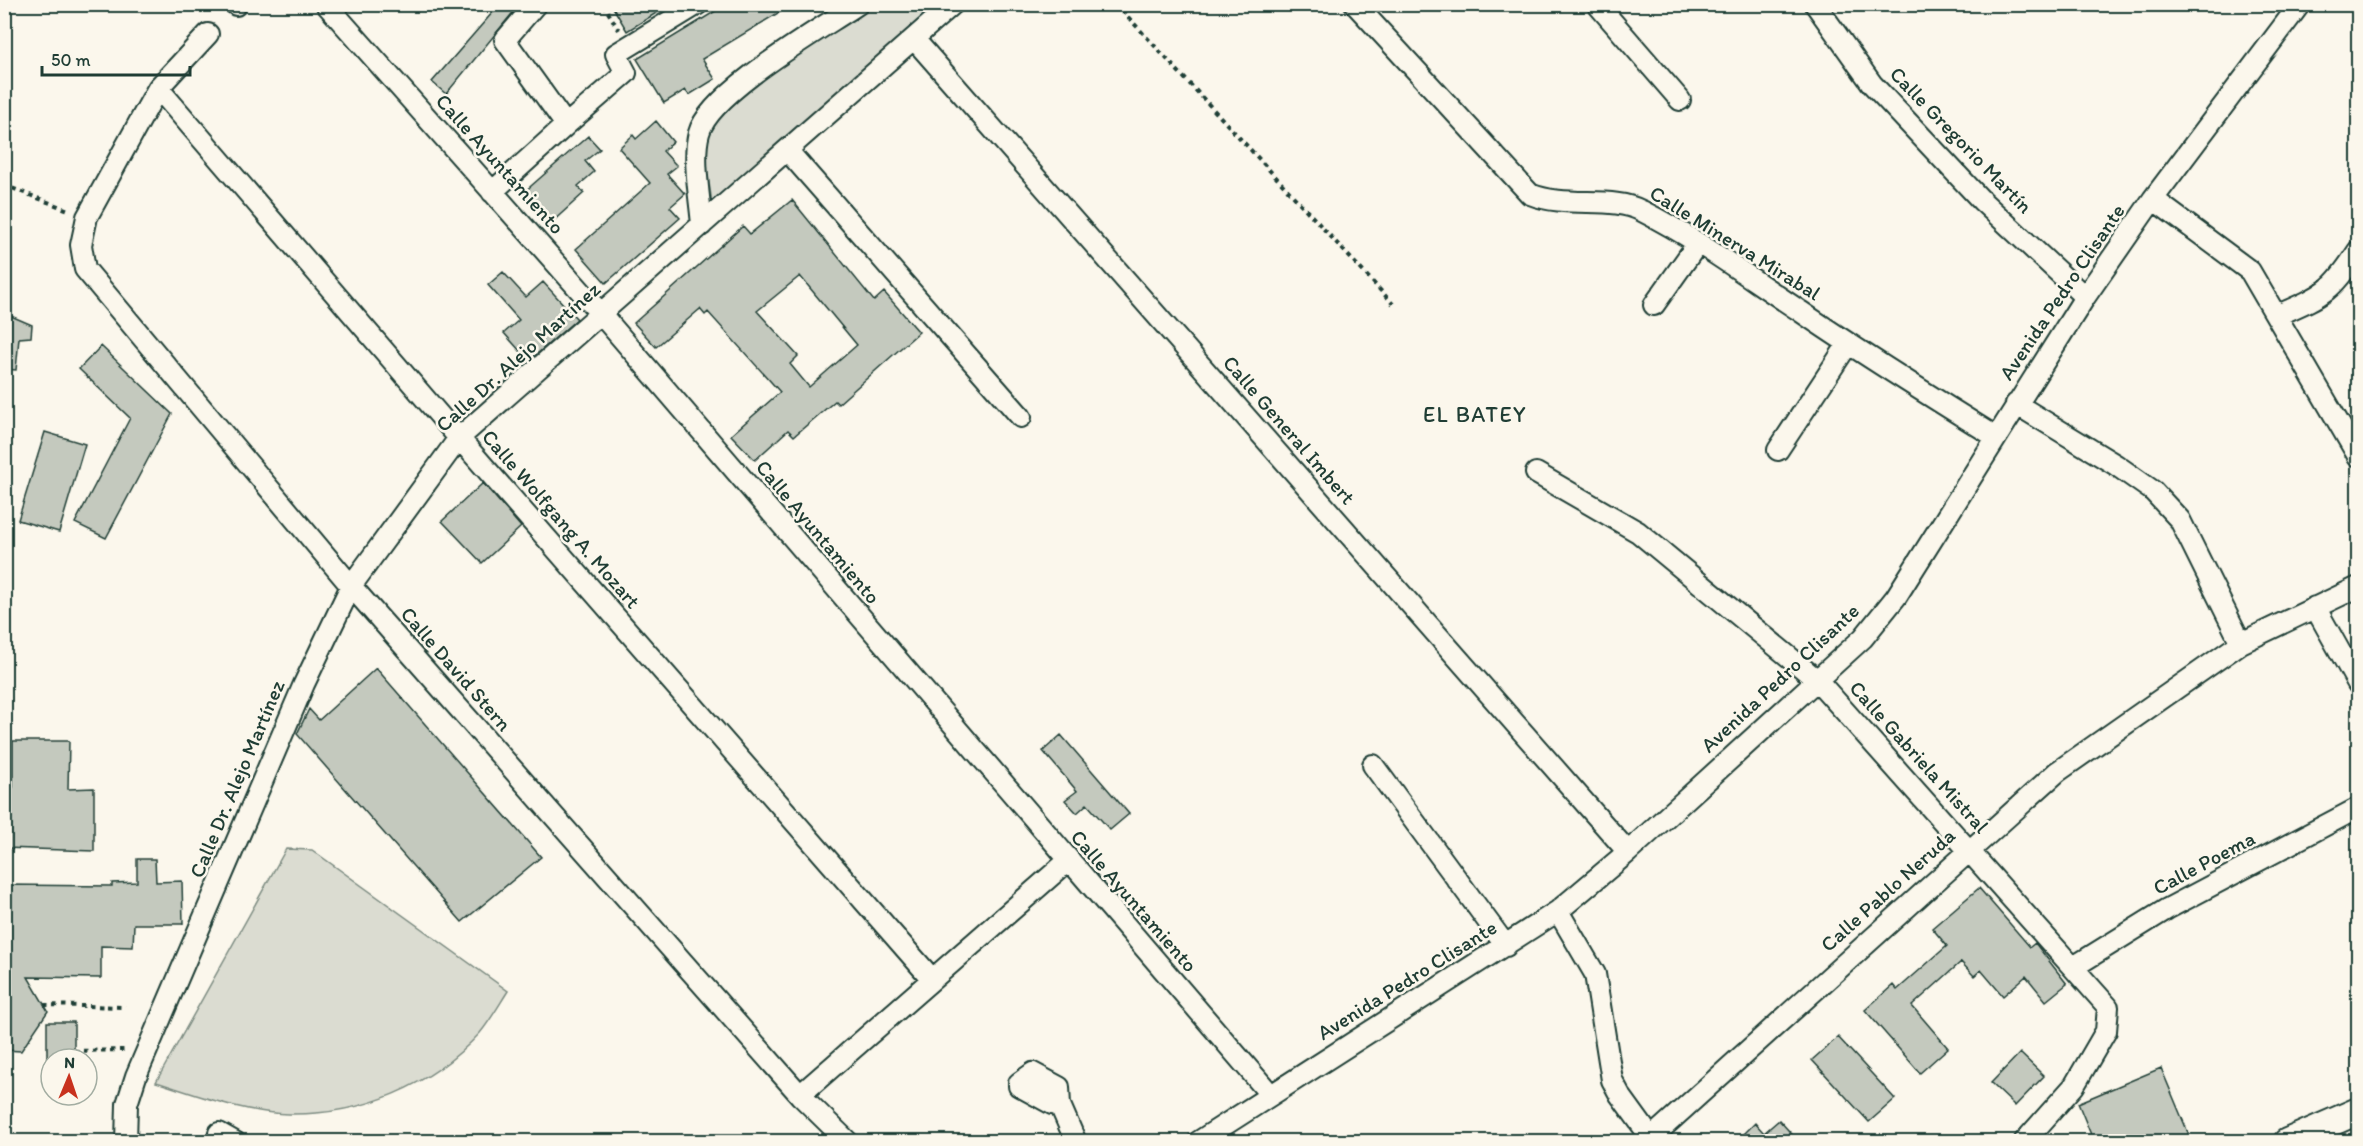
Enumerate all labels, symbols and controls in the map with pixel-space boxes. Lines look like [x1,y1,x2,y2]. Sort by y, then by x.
scale bar [42,39,190,77]
text: 50 m [51,49,91,71]
street label: Calle Gregorio Martín [1885,61,2038,218]
street label: Calle Ayuntamiento [431,88,570,239]
street label: Calle Minerva Mirabal [1645,180,1825,305]
street label: Avenida Pedro Clisante [1993,199,2130,384]
street label: Calle Dr. Alejo Martínez [430,276,605,437]
street label: Calle General Imbert [1218,350,1361,509]
district label: EL BATEY [1423,401,1527,428]
street label: Calle Wolfgang A. Mozart [477,424,646,613]
street label: Calle Ayuntamiento [751,455,886,609]
street label: Avenida Pedro Clisante [1695,598,1864,757]
street label: Calle David Stern [396,601,517,736]
street label: Calle Gabriela Mistral [1844,675,1994,838]
street label: Calle Dr. Alejo Martínez [184,676,290,881]
street label: Calle Pablo Neruda [1815,823,1960,957]
street label: Calle Ayuntamiento [1066,824,1203,977]
street label: Calle Poema [2149,825,2259,900]
street label: Avenida Pedro Clisante [1312,914,1501,1045]
north arrow [39,1047,99,1107]
text: N [64,1053,75,1072]

